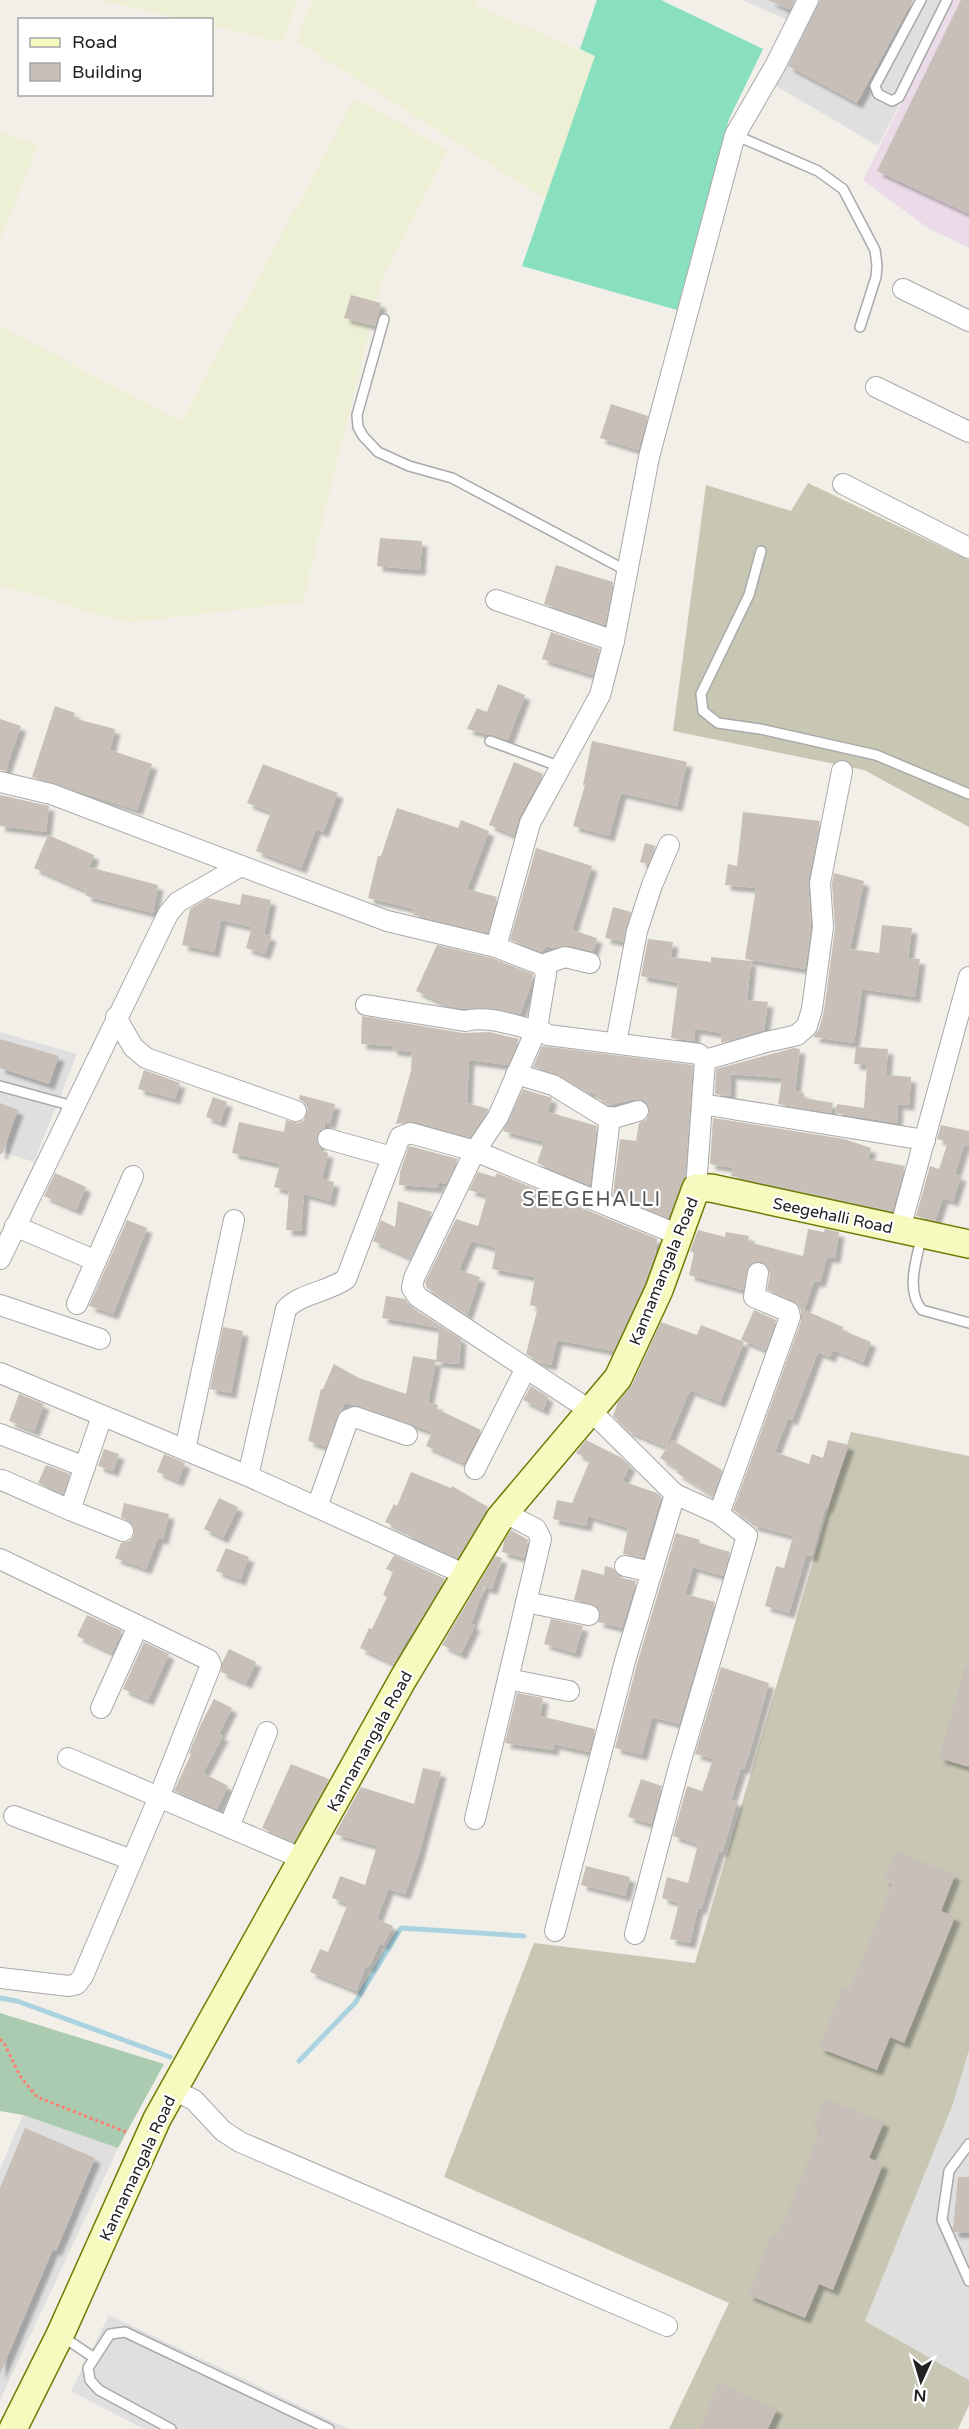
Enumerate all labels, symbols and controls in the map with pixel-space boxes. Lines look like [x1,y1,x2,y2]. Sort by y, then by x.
legend [18,18,213,96]
text: Road [72,31,117,53]
text: Building [72,61,142,83]
district label: SEEGEHALLI [522,1188,662,1212]
street label: Seegehalli Road [771,1193,895,1238]
street label: Kannamangala Road [625,1194,703,1348]
street label: Kannamangala Road [323,1668,417,1815]
street label: Kannamangala Road [95,2093,180,2244]
north arrow [891,2351,951,2411]
text: N [913,2385,927,2405]

